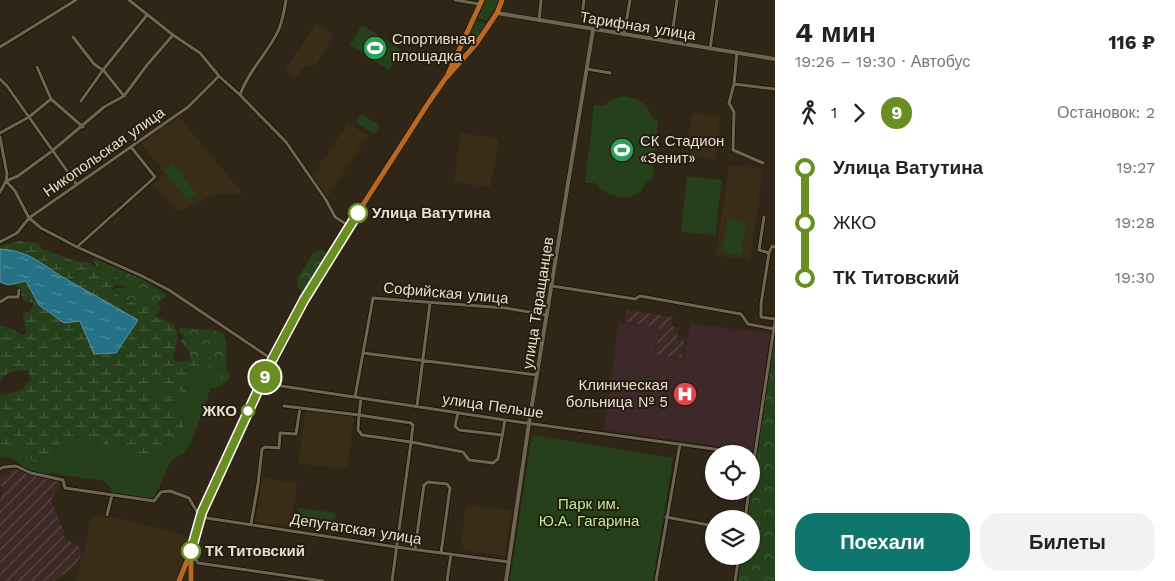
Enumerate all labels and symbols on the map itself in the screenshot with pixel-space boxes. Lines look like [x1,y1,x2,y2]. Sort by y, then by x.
street label: Тарифная улица [579,8,698,44]
place label: Спортивная площадка [392,30,475,65]
sports icon: Спортивная площадка [362,35,388,61]
street label: Никопольская улица [40,103,169,201]
place label: СК Стадион «Зенит» [640,132,724,167]
sports icon: СК Стадион «Зенит» [609,137,635,163]
marker: Улица Ватутина [348,203,368,223]
place label: Улица Ватутина [372,204,491,222]
street label: улица Таращанцев [519,236,557,370]
street label: Софийская улица [383,279,510,307]
line badge: 9 [249,361,281,393]
place label: Клиническая больница № 5 [566,376,668,411]
hospital icon: Клиническая больница № 5 [672,381,698,407]
street label: улица Пельше [441,390,545,422]
place label: ЖКО [202,402,237,420]
marker: ЖКО [241,404,255,418]
park label: Парк им. Ю.А. Гагарина [539,495,640,530]
street label: Депутатская улица [289,510,424,548]
marker: ТК Титовский [181,541,201,561]
place label: ТК Титовский [205,542,305,560]

